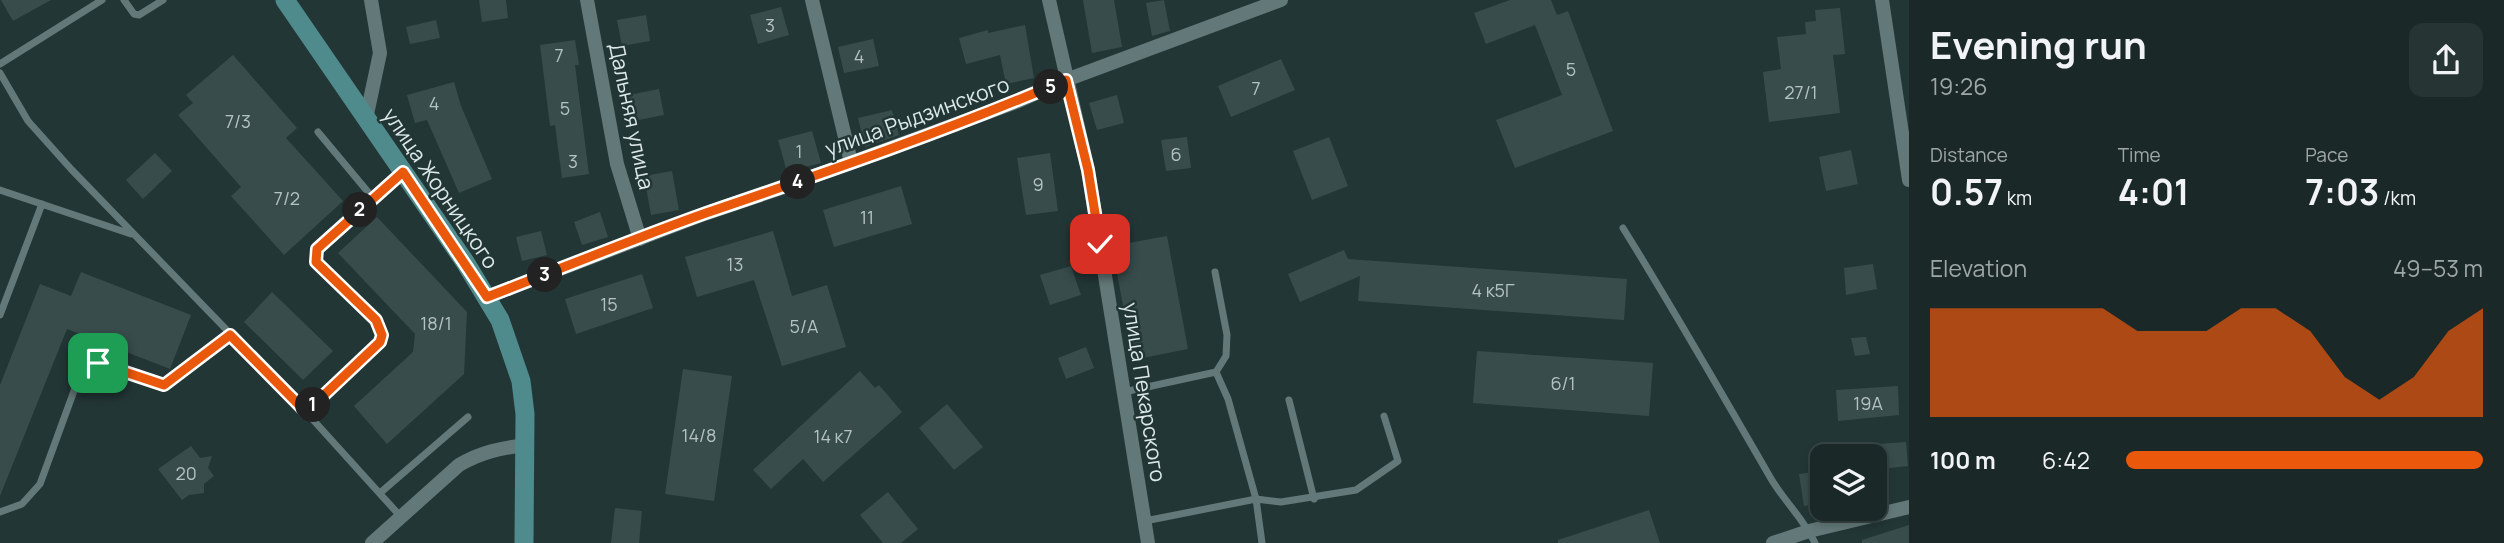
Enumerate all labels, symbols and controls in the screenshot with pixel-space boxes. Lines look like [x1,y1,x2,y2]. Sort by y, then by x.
house number: 3 [765,13,775,37]
text: Evening run [1930,18,2147,70]
button: share [2409,23,2483,97]
street label: Дальняя улица [603,40,661,192]
house number: 7 [554,43,564,67]
house number: 4 [854,44,864,68]
house number: 5 [1566,57,1576,81]
street label: улица Рыдзинского [821,70,1013,162]
pin: 5 [1034,70,1068,104]
text: 19:26 [1930,70,1988,102]
text: 5 [1045,73,1056,99]
house number: 7 [1251,76,1261,100]
house number: 27/1 [1784,80,1818,104]
house number: 4 [429,91,439,115]
house number: 5 [560,96,570,120]
street label: улица Жорницкого [377,102,505,274]
house number: 7/3 [225,109,251,133]
house number: 1 [795,139,803,163]
house number: 6 [1170,142,1182,166]
text: Distance [1930,142,2008,168]
text: Time [2118,142,2161,168]
text: Pace [2305,142,2348,168]
house number: 3 [568,149,578,173]
pin: 4 [780,164,816,200]
text: 4 [792,168,803,194]
text: 0.57 [1930,168,2003,216]
text: 4:01 [2118,168,2189,216]
text: 7:03 [2305,168,2379,216]
house number: 9 [1032,172,1044,196]
text: km [2003,185,2032,211]
text: /km [2379,185,2416,211]
house number: 7/2 [274,186,300,210]
pin: 2 [342,192,378,228]
text: 2 [354,196,365,222]
house number: 11 [860,205,874,229]
pin [1070,214,1130,274]
icon: check [1081,225,1119,263]
house number: 13 [727,252,743,276]
text: Elevation [1930,252,2027,284]
text: 49–53 m [2393,252,2483,284]
pin: 3 [528,258,562,292]
text: 3 [539,261,550,287]
house number: 4 к5Г [1471,278,1515,302]
house number: 15 [600,292,618,316]
street label: улица Пекарского [1117,300,1173,484]
house number: 18/1 [420,311,452,335]
house number: 5/А [790,314,819,338]
pin [68,333,128,393]
icon: arrive [79,344,117,382]
house number: 6/1 [1550,371,1576,395]
pin: 1 [296,388,330,422]
text: 1 [308,391,317,417]
house number: 19А [1853,391,1883,415]
house number: 14/8 [681,423,717,447]
house number: 14 к7 [813,424,853,448]
map controls [1810,444,1887,521]
button: layers [1810,444,1887,521]
text: 100 m [1930,444,1996,476]
text: 6:42 [2042,444,2090,476]
house number: 20 [175,461,197,485]

